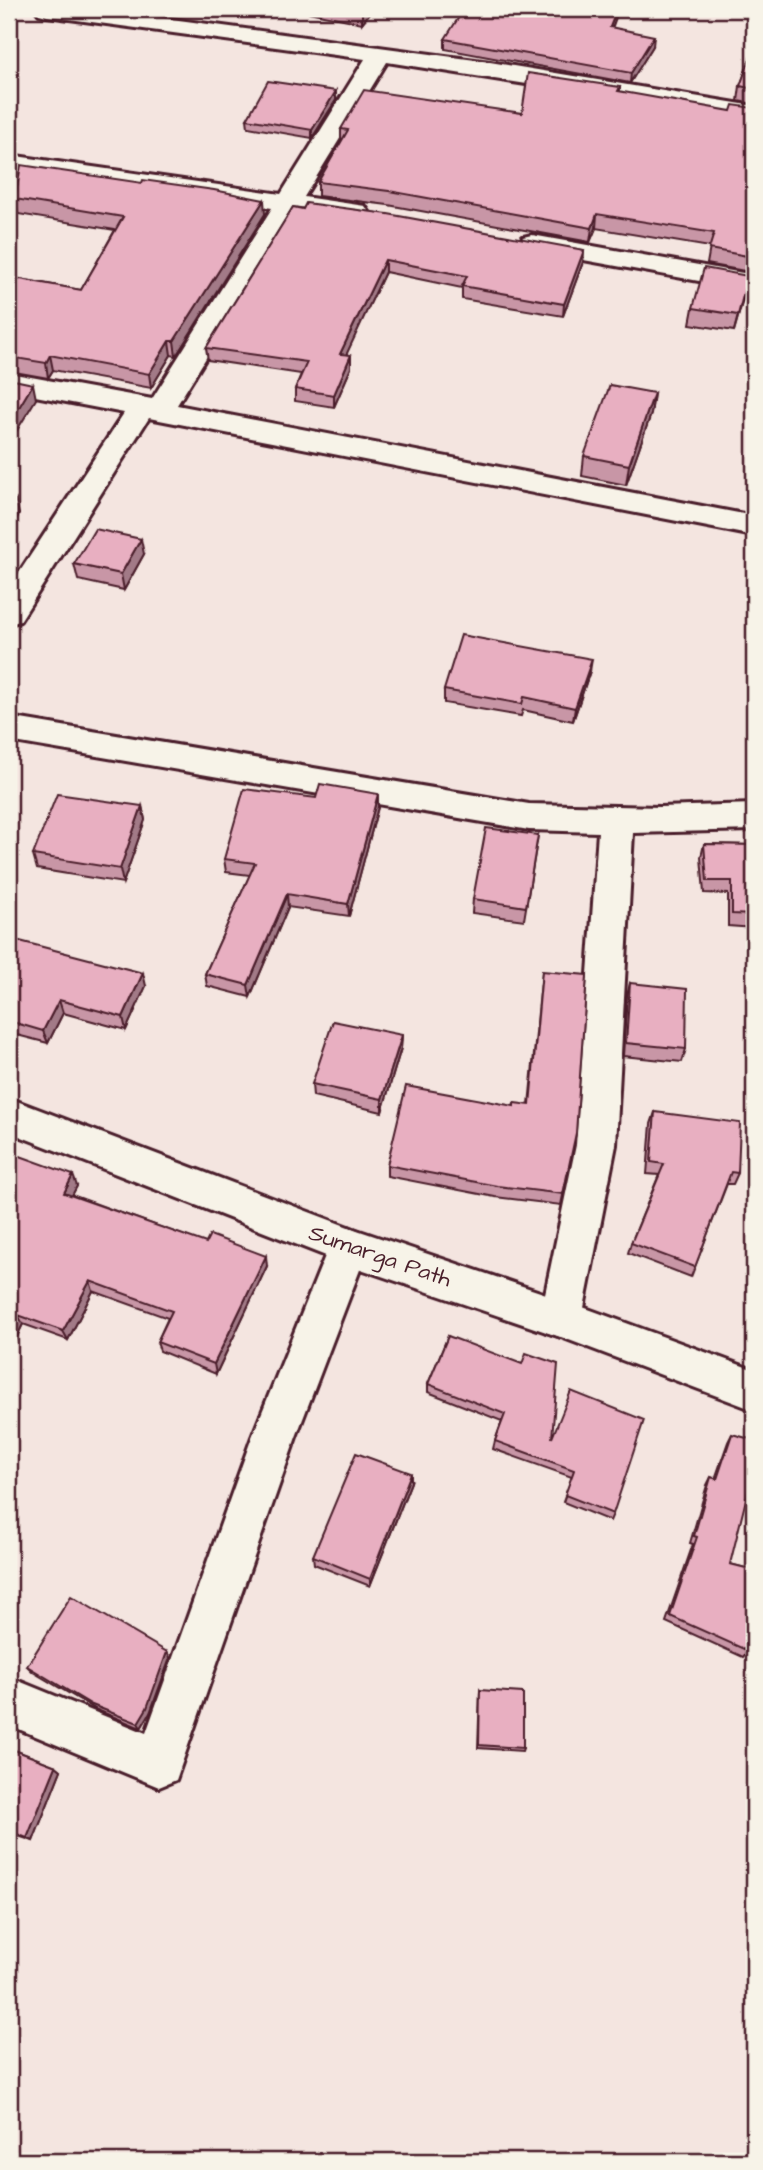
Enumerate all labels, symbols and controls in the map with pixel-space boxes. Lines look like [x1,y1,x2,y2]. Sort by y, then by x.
street label: Sumarga Path [304,1217,456,1296]

